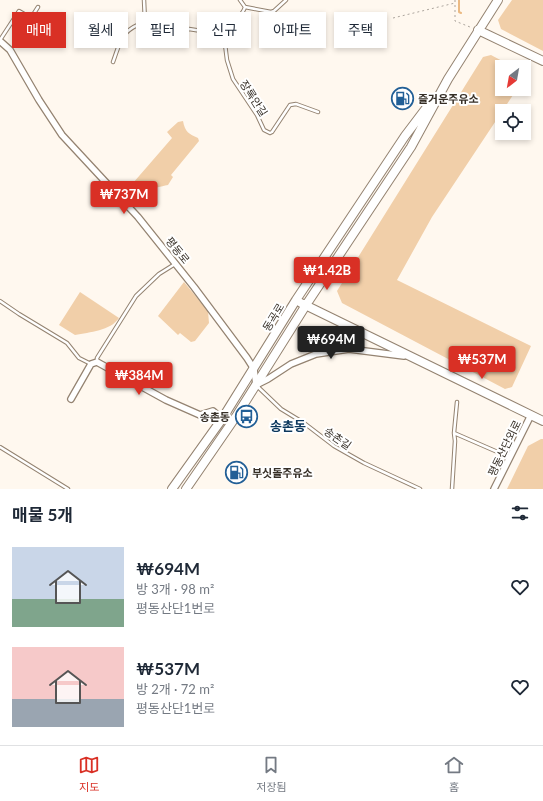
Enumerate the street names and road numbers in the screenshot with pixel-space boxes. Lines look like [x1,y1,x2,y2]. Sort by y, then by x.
street label: 장록안길 [238,77,270,119]
street label: 평동로 [163,234,193,266]
street label: 동곡로 [260,301,286,333]
street label: 평동산단외로 [485,418,523,478]
street label: 송촌길 [322,424,354,452]

